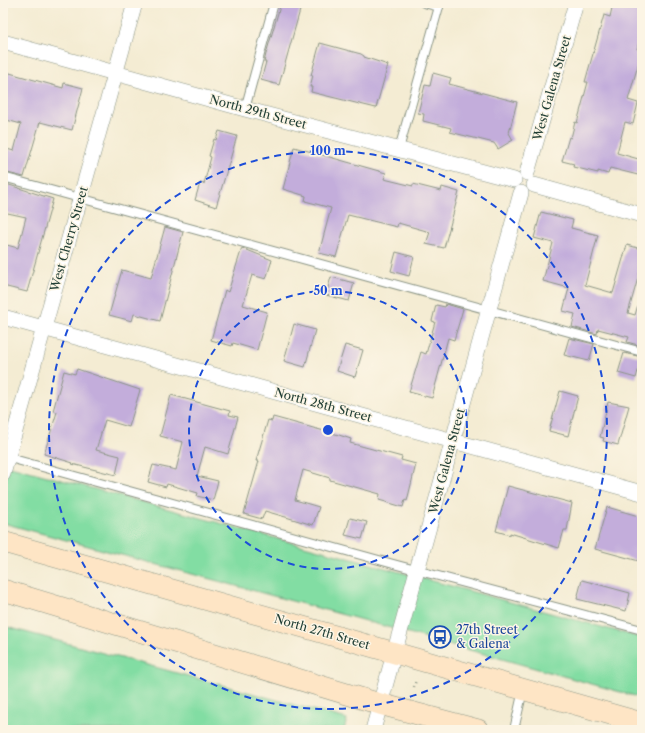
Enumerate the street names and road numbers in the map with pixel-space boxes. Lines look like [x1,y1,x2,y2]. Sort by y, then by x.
street label: West Galena Street [529,33,574,143]
street label: North 29th Street [208,91,309,132]
street label: West Cherry Street [46,184,91,294]
street label: North 28th Street [273,384,374,425]
street label: West Galena Street [425,406,468,516]
street label: North 27th Street [273,611,372,653]

